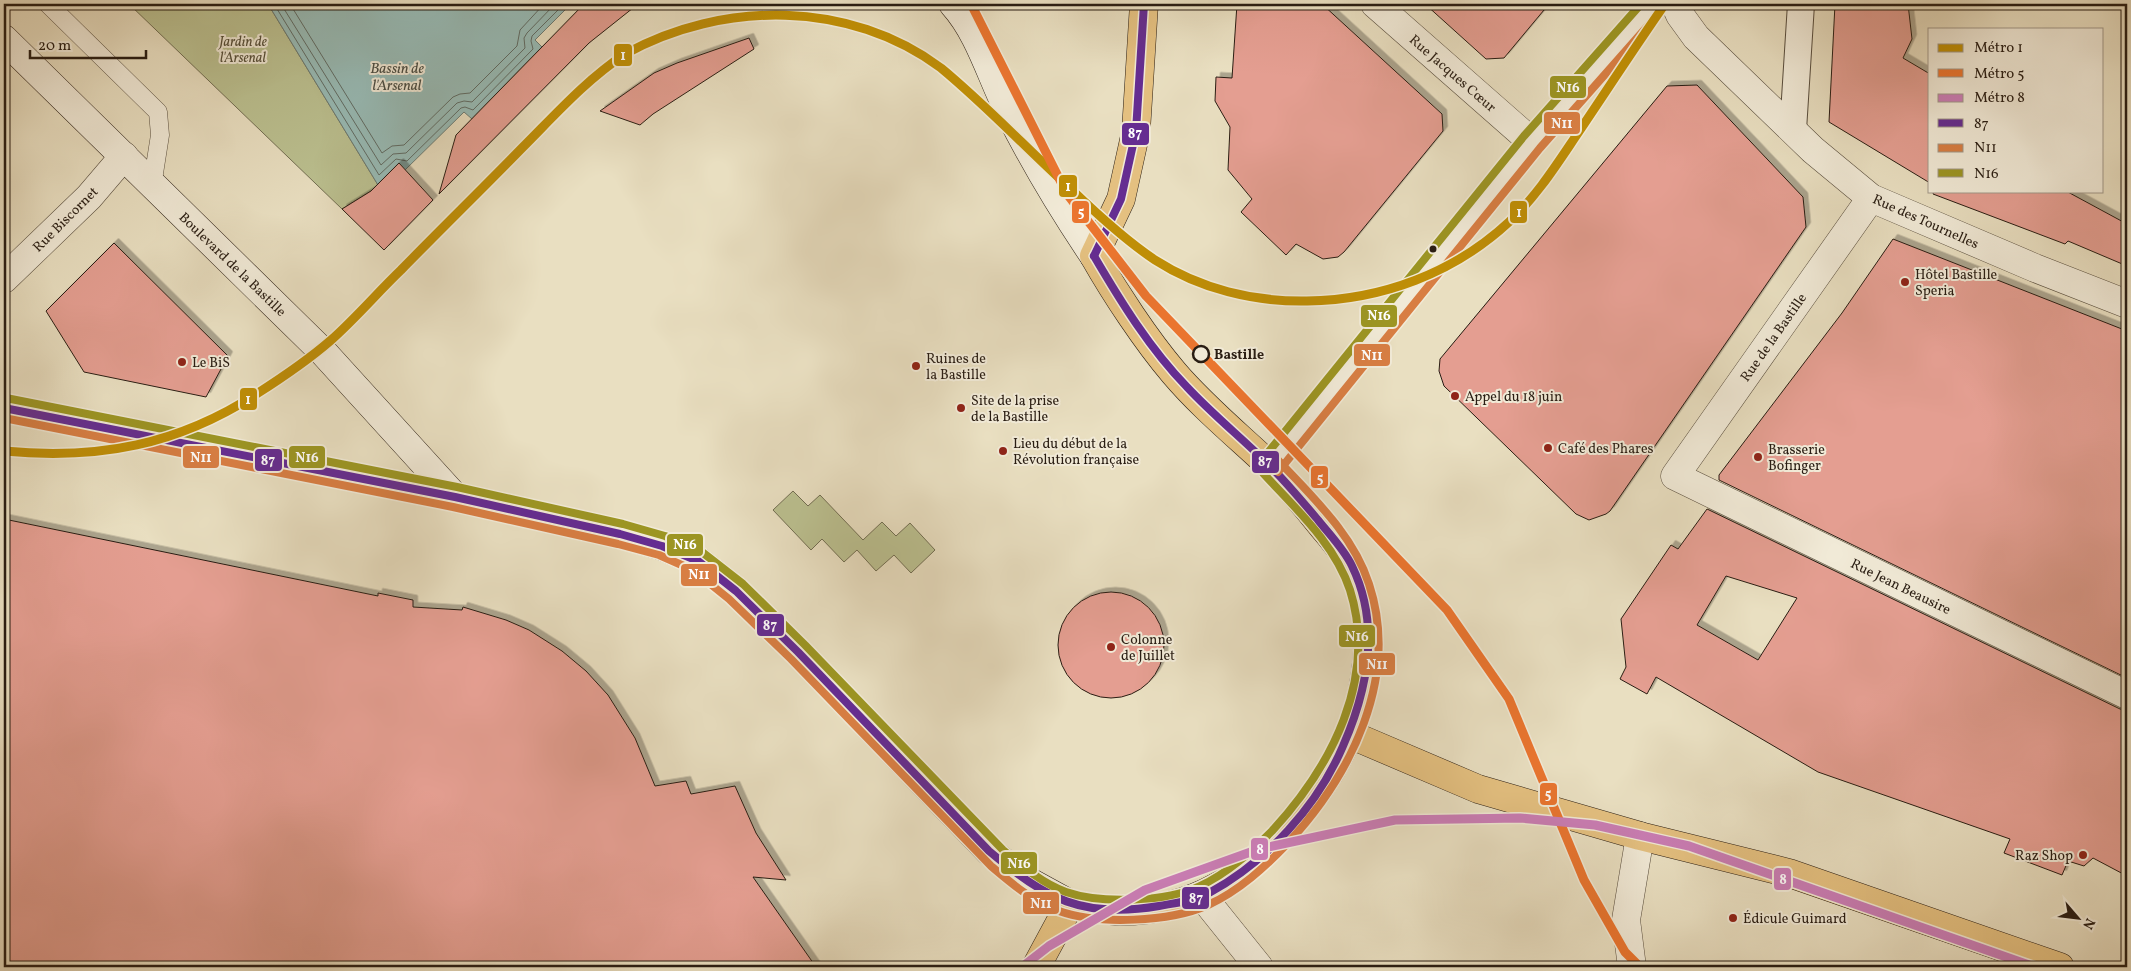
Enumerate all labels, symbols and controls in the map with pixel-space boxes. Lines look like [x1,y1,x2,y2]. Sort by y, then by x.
scale bar [30,28,146,60]
legend [1928,28,2104,192]
street label: Rue Jacques Cœur [1404,31,1500,117]
park label: Jardin de l'Arsenal [217,33,267,68]
text: 20 m [38,36,71,57]
text: Métro 1 [1974,38,2023,59]
line badge: 1 [613,43,633,67]
text: 1 [620,47,626,66]
water label: Bassin de l'Arsenal [370,59,424,97]
text: Métro 5 [1974,64,2025,85]
line badge: N16 [1549,75,1587,99]
text: N16 [1556,79,1580,98]
text: Métro 8 [1974,88,2025,109]
line badge: N11 [1543,111,1581,135]
text: 87 [1974,114,1989,135]
text: N11 [1551,115,1573,134]
line badge: 87 [1121,122,1150,146]
text: 87 [1128,125,1142,144]
text: N11 [1974,138,1997,159]
text: N16 [1974,164,1999,185]
line badge: 1 [1058,174,1078,198]
text: 1 [1065,178,1071,197]
street label: Rue Biscornet [29,183,103,257]
street label: Rue des Tournelles [1869,190,1981,254]
line badge: 5 [1071,200,1090,224]
line badge: 1 [1509,200,1528,224]
text: 5 [1078,203,1085,222]
text: 1 [1516,204,1522,223]
street label: Boulevard de la Bastille [174,209,290,322]
unlabelled marker [1428,244,1438,254]
place label: Hôtel Bastille Speria [1915,266,1998,301]
marker: Hôtel Bastille Speria [1899,276,1911,288]
street label: Rue de la Bastille [1737,290,1812,386]
line badge: N16 [1360,304,1398,328]
text: N16 [1367,307,1391,326]
line badge: N11 [1353,343,1391,367]
marker: Bastille [1192,345,1210,363]
place label: Bastille [1214,346,1264,365]
text: N11 [1361,347,1383,366]
place label: Ruines de la Bastille [926,350,986,385]
place label: Le BiS [192,354,230,373]
marker: Le BiS [176,356,188,368]
marker: Ruines de la Bastille [910,360,922,372]
line badge: 1 [239,387,258,411]
place label: Appel du 18 juin [1465,388,1562,407]
marker: Appel du 18 juin [1449,390,1461,402]
text: 1 [245,391,251,410]
place label: Site de la prise de la Bastille [971,392,1060,427]
marker: Site de la prise de la Bastille [955,402,967,414]
place label: Lieu du début de la Révolution française [1013,435,1140,470]
place label: Café des Phares [1558,440,1654,459]
place label: Brasserie Bofinger [1768,441,1825,476]
marker: Café des Phares [1542,442,1554,454]
line badge: N11 [182,445,220,469]
line badge: N16 [288,445,326,469]
marker: Lieu du début de la Révolution française [997,445,1009,457]
line badge: 87 [254,448,283,472]
text: N11 [190,449,212,468]
text: N16 [295,449,319,468]
line badge: 87 [1251,450,1280,474]
marker: Brasserie Bofinger [1752,451,1764,463]
text: 87 [261,452,275,471]
text: 87 [1258,453,1272,472]
line badge: 5 [1310,465,1329,489]
text: 5 [1317,469,1324,488]
line badge: N16 [666,533,704,557]
text: N16 [673,536,697,555]
street label: Rue Jean Beausire [1847,555,1954,620]
line badge: N11 [680,563,718,587]
text: N11 [688,566,710,585]
line badge: 87 [756,613,785,637]
text: 87 [763,617,777,636]
line badge: N16 [1338,624,1376,648]
text: N16 [1345,628,1369,647]
place label: Colonne de Juillet [1121,631,1175,666]
marker: Colonne de Juillet [1105,641,1117,653]
line badge: N11 [1358,652,1396,676]
text: N11 [1366,656,1388,675]
line badge: 5 [1539,782,1558,806]
text: 5 [1545,785,1552,804]
line badge: 8 [1250,837,1269,861]
text: 8 [1256,841,1264,860]
place label: Raz Shop [2015,847,2073,866]
marker: Raz Shop [2077,849,2089,861]
line badge: N16 [1000,851,1038,875]
text: N16 [1007,855,1031,874]
line badge: 8 [1773,867,1792,891]
text: 8 [1779,871,1787,890]
line badge: 87 [1181,886,1210,910]
text: 87 [1189,890,1203,909]
line badge: N11 [1022,891,1060,915]
north arrow [2054,894,2104,944]
text: N11 [1030,895,1052,914]
place label: Édicule Guimard [1743,910,1847,929]
marker: Édicule Guimard [1727,912,1739,924]
text: N [2077,914,2099,932]

